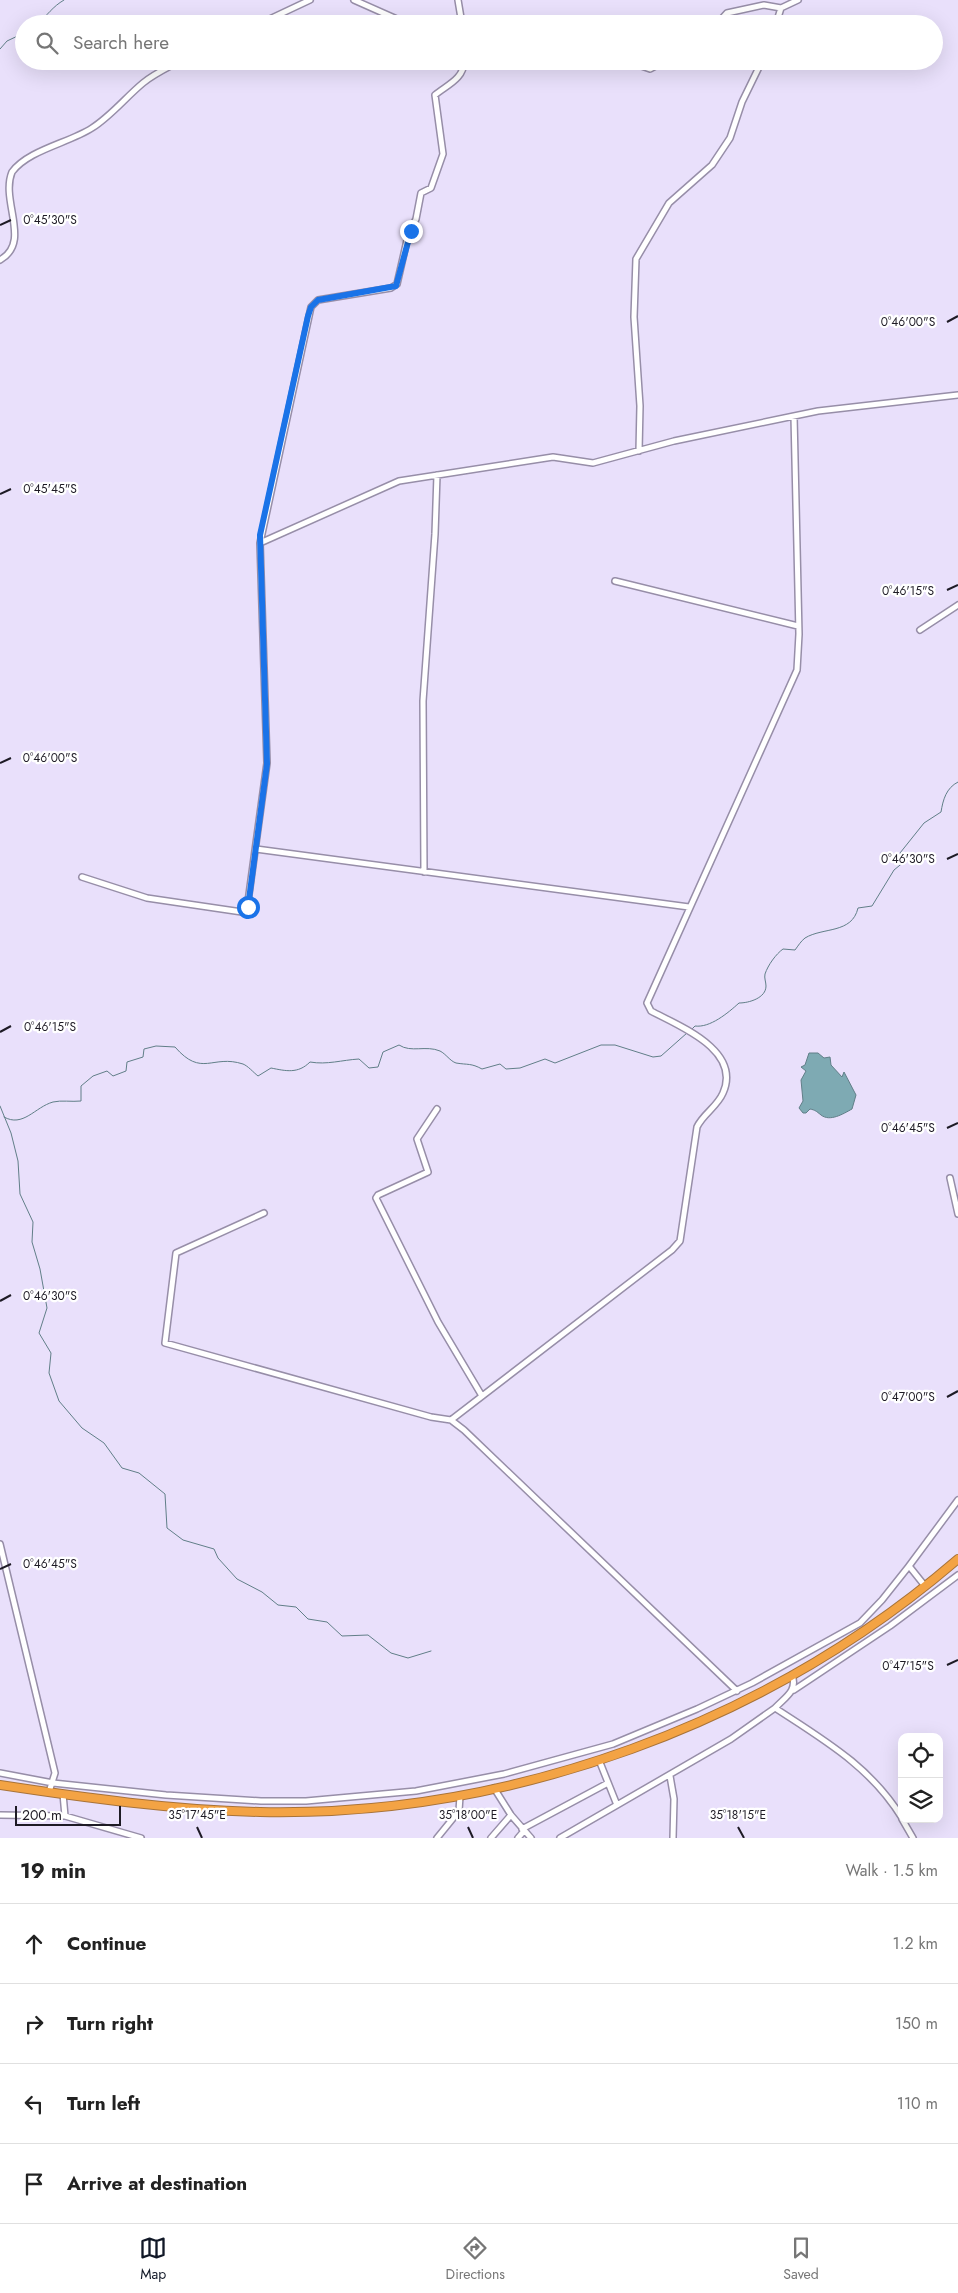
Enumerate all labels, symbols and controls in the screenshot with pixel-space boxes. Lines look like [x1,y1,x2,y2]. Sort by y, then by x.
search box [15,15,943,70]
icon: search [33,29,61,57]
text: Search here [73,29,169,56]
text: 0°45'30"S [23,211,77,229]
route end [400,220,423,243]
text: 0°46'00"S [881,313,936,331]
text: 0°45'45"S [23,480,77,498]
text: 0°46'15"S [882,582,935,600]
text: 0°46'00"S [23,749,78,767]
text: 0°46'30"S [881,850,935,868]
route start [237,896,260,919]
text: 0°46'15"S [24,1018,77,1036]
text: 0°46'45"S [881,1119,935,1137]
text: 0°46'30"S [23,1287,77,1305]
text: 0°47'00"S [881,1388,935,1406]
text: 0°46'45"S [23,1555,77,1573]
text: 0°47'15"S [882,1657,934,1675]
map controls [898,1733,943,1823]
button: locate [898,1733,943,1778]
button: layers [898,1778,943,1823]
scale bar [15,1803,121,1826]
text: 200 m [22,1805,62,1825]
text: 35°17'45"E [168,1806,226,1824]
text: 35°18'00"E [439,1806,497,1824]
text: 35°18'15"E [710,1806,766,1824]
text: 19 min [20,1856,86,1886]
text: Walk · 1.5 km [846,1859,938,1882]
icon: ahead [20,1930,48,1958]
text: Continue [67,1930,146,1957]
text: 1.2 km [893,1932,938,1955]
icon: right [20,2010,48,2038]
text: Turn right [67,2010,153,2037]
text: 150 m [895,2012,938,2035]
icon: left [20,2090,48,2118]
text: Turn left [67,2090,140,2117]
text: 110 m [897,2092,938,2115]
icon: arrive [20,2170,48,2198]
text: Arrive at destination [67,2170,247,2197]
tab: Map [139,2234,167,2284]
tab: Directions [446,2234,505,2284]
tab: Saved [783,2234,819,2284]

